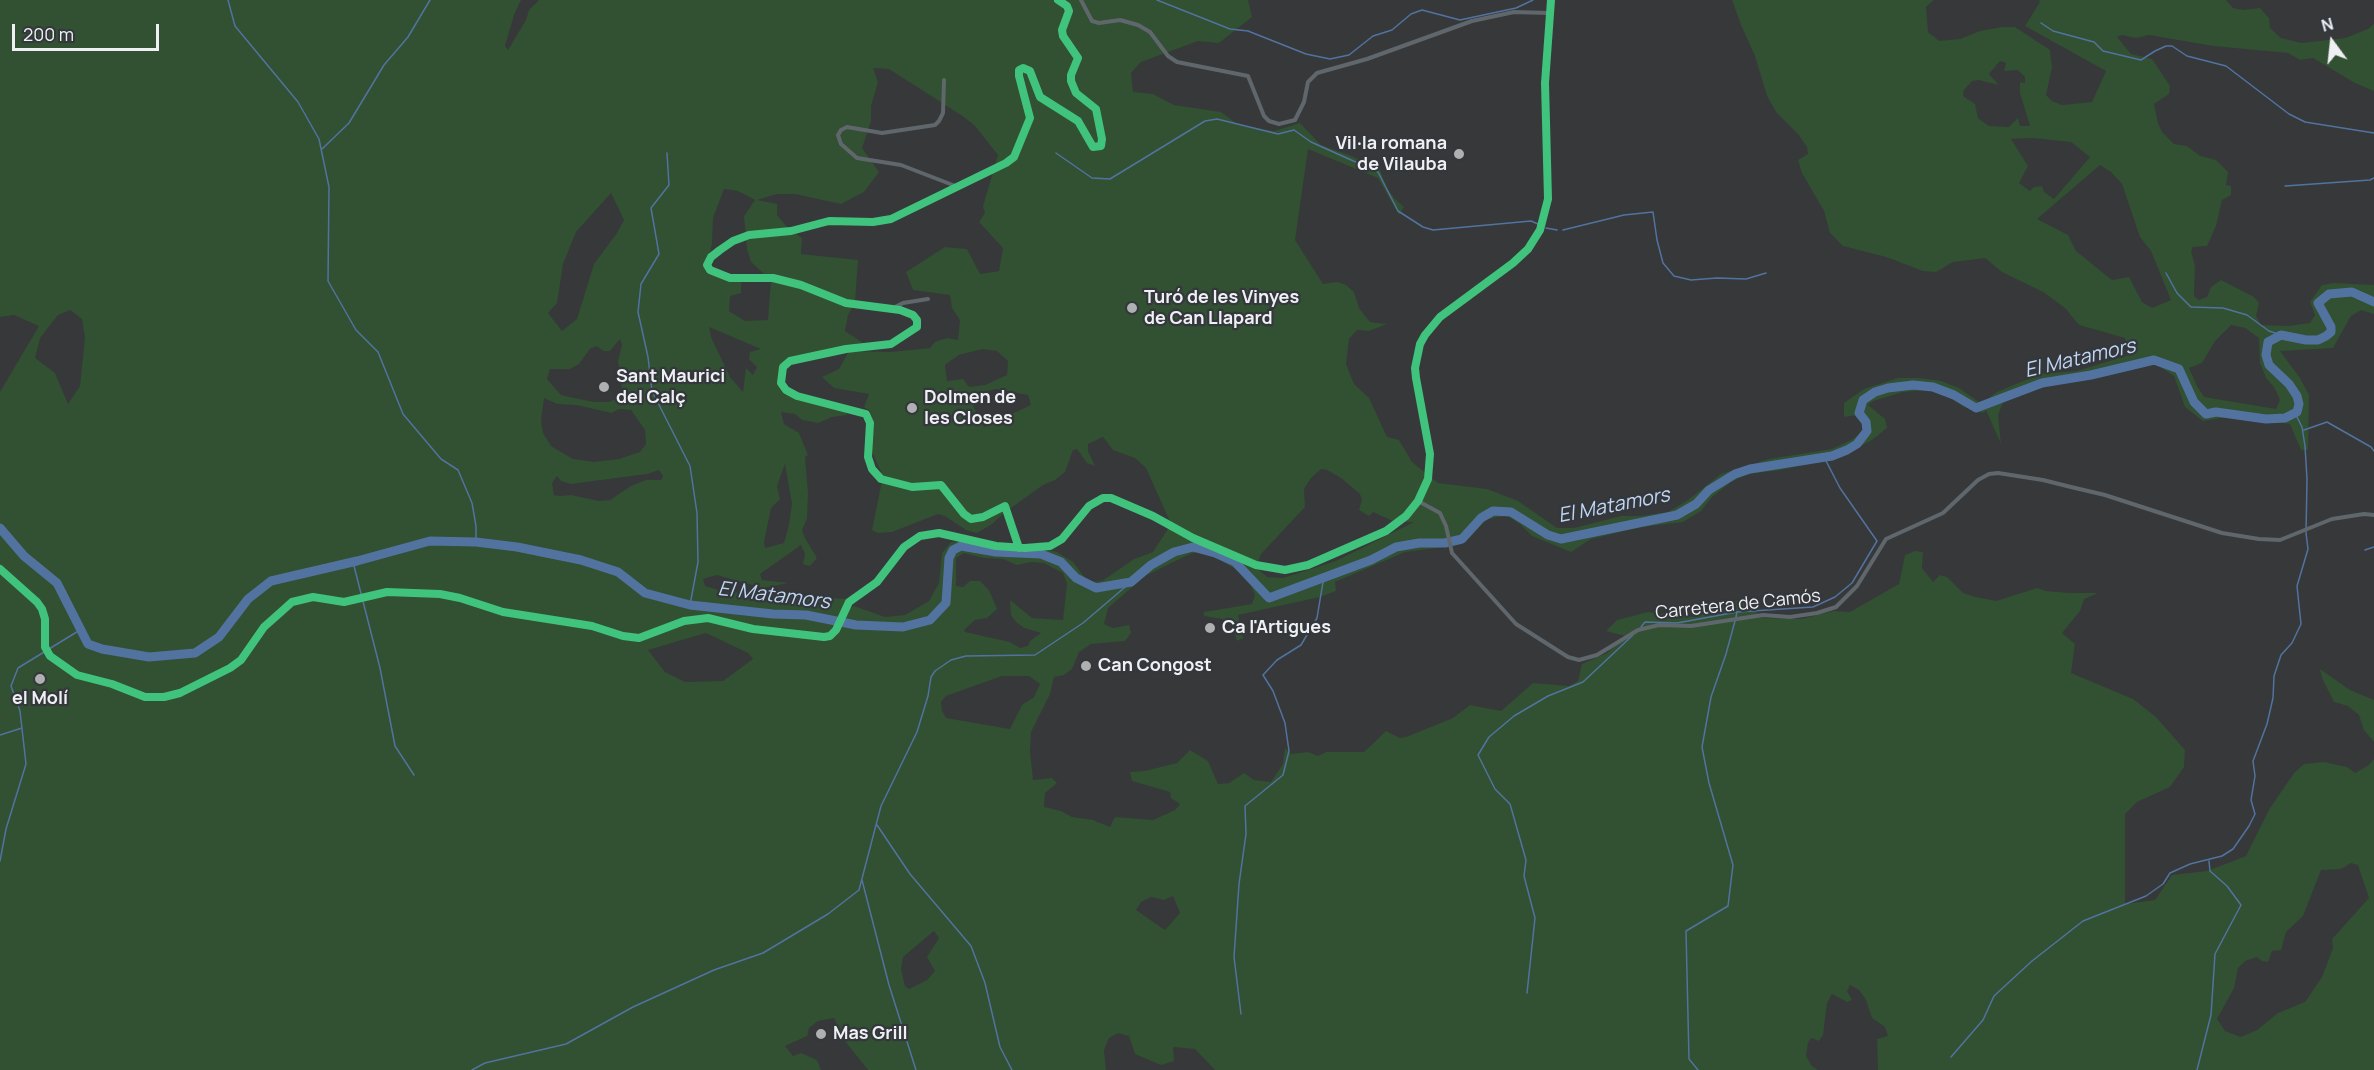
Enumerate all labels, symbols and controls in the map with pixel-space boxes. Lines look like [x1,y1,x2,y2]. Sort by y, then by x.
scale bar [15,12,162,50]
north arrow [2302,12,2362,72]
text: N [2319,12,2336,37]
text: 200 m [23,22,74,46]
place label: Vil·la romana de Vilauba [1336,133,1447,176]
marker: Vil·la romana de Vilauba [1452,147,1466,161]
place label: Turó de les Vinyes de Can Llapard [1144,287,1299,330]
marker: Turó de les Vinyes de Can Llapard [1125,301,1139,315]
water label: El Matamors [2022,335,2138,383]
place label: Sant Maurici del Calç [616,366,725,409]
marker: Sant Maurici del Calç [597,380,611,394]
place label: Dolmen de les Closes [924,387,1016,430]
marker: Dolmen de les Closes [905,401,919,415]
water label: El Matamors [1556,483,1672,529]
water label: El Matamors [716,577,832,615]
street label: Carretera de Camós [1654,586,1822,624]
place label: Ca l'Artigues [1222,617,1331,639]
marker: Ca l'Artigues [1203,621,1217,635]
place label: Can Congost [1098,655,1212,677]
marker: Can Congost [1079,659,1093,673]
marker: el Molí [33,672,47,686]
place label: el Molí [12,688,68,710]
place label: Mas Grill [833,1023,908,1045]
marker: Mas Grill [814,1027,828,1041]

